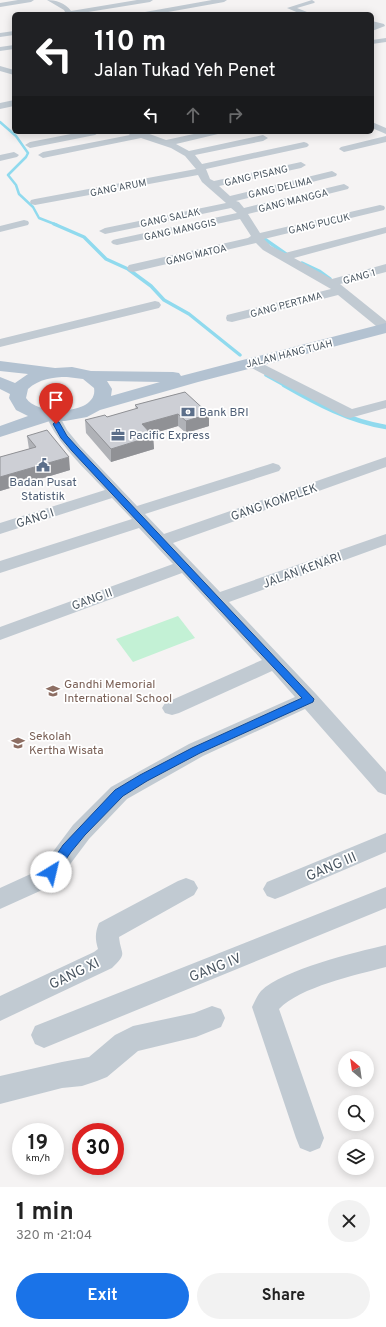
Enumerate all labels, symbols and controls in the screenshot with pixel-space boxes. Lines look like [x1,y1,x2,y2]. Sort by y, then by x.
text: 110 m [94,25,166,61]
icon: left [28,28,80,80]
text: Jalan Tukad Yeh Penet [94,60,276,83]
icon: left [140,104,162,126]
icon: ahead [182,104,204,126]
icon: right [224,104,246,126]
street label: GANG PISANG [223,163,290,190]
street label: GANG DELIMA [247,175,314,202]
street label: GANG ARUM [89,177,148,200]
street label: GANG MANGGA [257,186,330,216]
street label: GANG SALAK [139,206,202,231]
street label: GANG PUCUK [287,211,352,238]
street label: GANG MANGGIS [143,216,218,244]
street label: GANG MATOA [165,242,228,269]
street label: GANG 1 [342,267,377,288]
street label: GANG PERTAMA [249,290,324,321]
street label: JALAN HANG TUAH [245,337,334,371]
pin [39,383,73,424]
icon: arrive [45,389,67,411]
bank icon: Bank BRI [180,404,196,420]
place label: Bank BRI [199,405,249,421]
office icon: Pacific Express [110,427,126,443]
place label: Pacific Express [129,428,210,444]
public building icon: Badan Pusat Statistik [35,457,51,473]
place label: Badan Pusat Statistik [9,475,77,505]
street label: GANG KOMPLEK [229,481,320,525]
street label: GANG I [14,505,56,533]
street label: JALAN KENARI [261,549,344,593]
street label: GANG II [70,585,115,615]
place label: Gandhi Memorial International School [64,677,172,707]
school or university icon: Gandhi Memorial International School [45,683,61,699]
place label: Sekolah Kertha Wisata [29,729,104,759]
school or university icon: Sekolah Kertha Wisata [10,735,26,751]
street label: GANG III [304,849,359,886]
position arrow [30,851,72,893]
street label: GANG IV [187,950,244,986]
street label: GANG XI [47,955,102,994]
north arrow [338,1051,374,1087]
map controls [338,1051,374,1175]
button: search [338,1095,374,1131]
speed limit sign: 30 [72,1123,124,1175]
text: 19 [28,1131,48,1157]
button: layers [338,1139,374,1175]
text: km/h [26,1152,50,1165]
text: 1 min [16,1198,74,1228]
button: close [328,1200,370,1242]
text: 320 m · 21:04 [16,1228,92,1244]
button: Exit [16,1273,189,1319]
button: Share [197,1273,370,1319]

